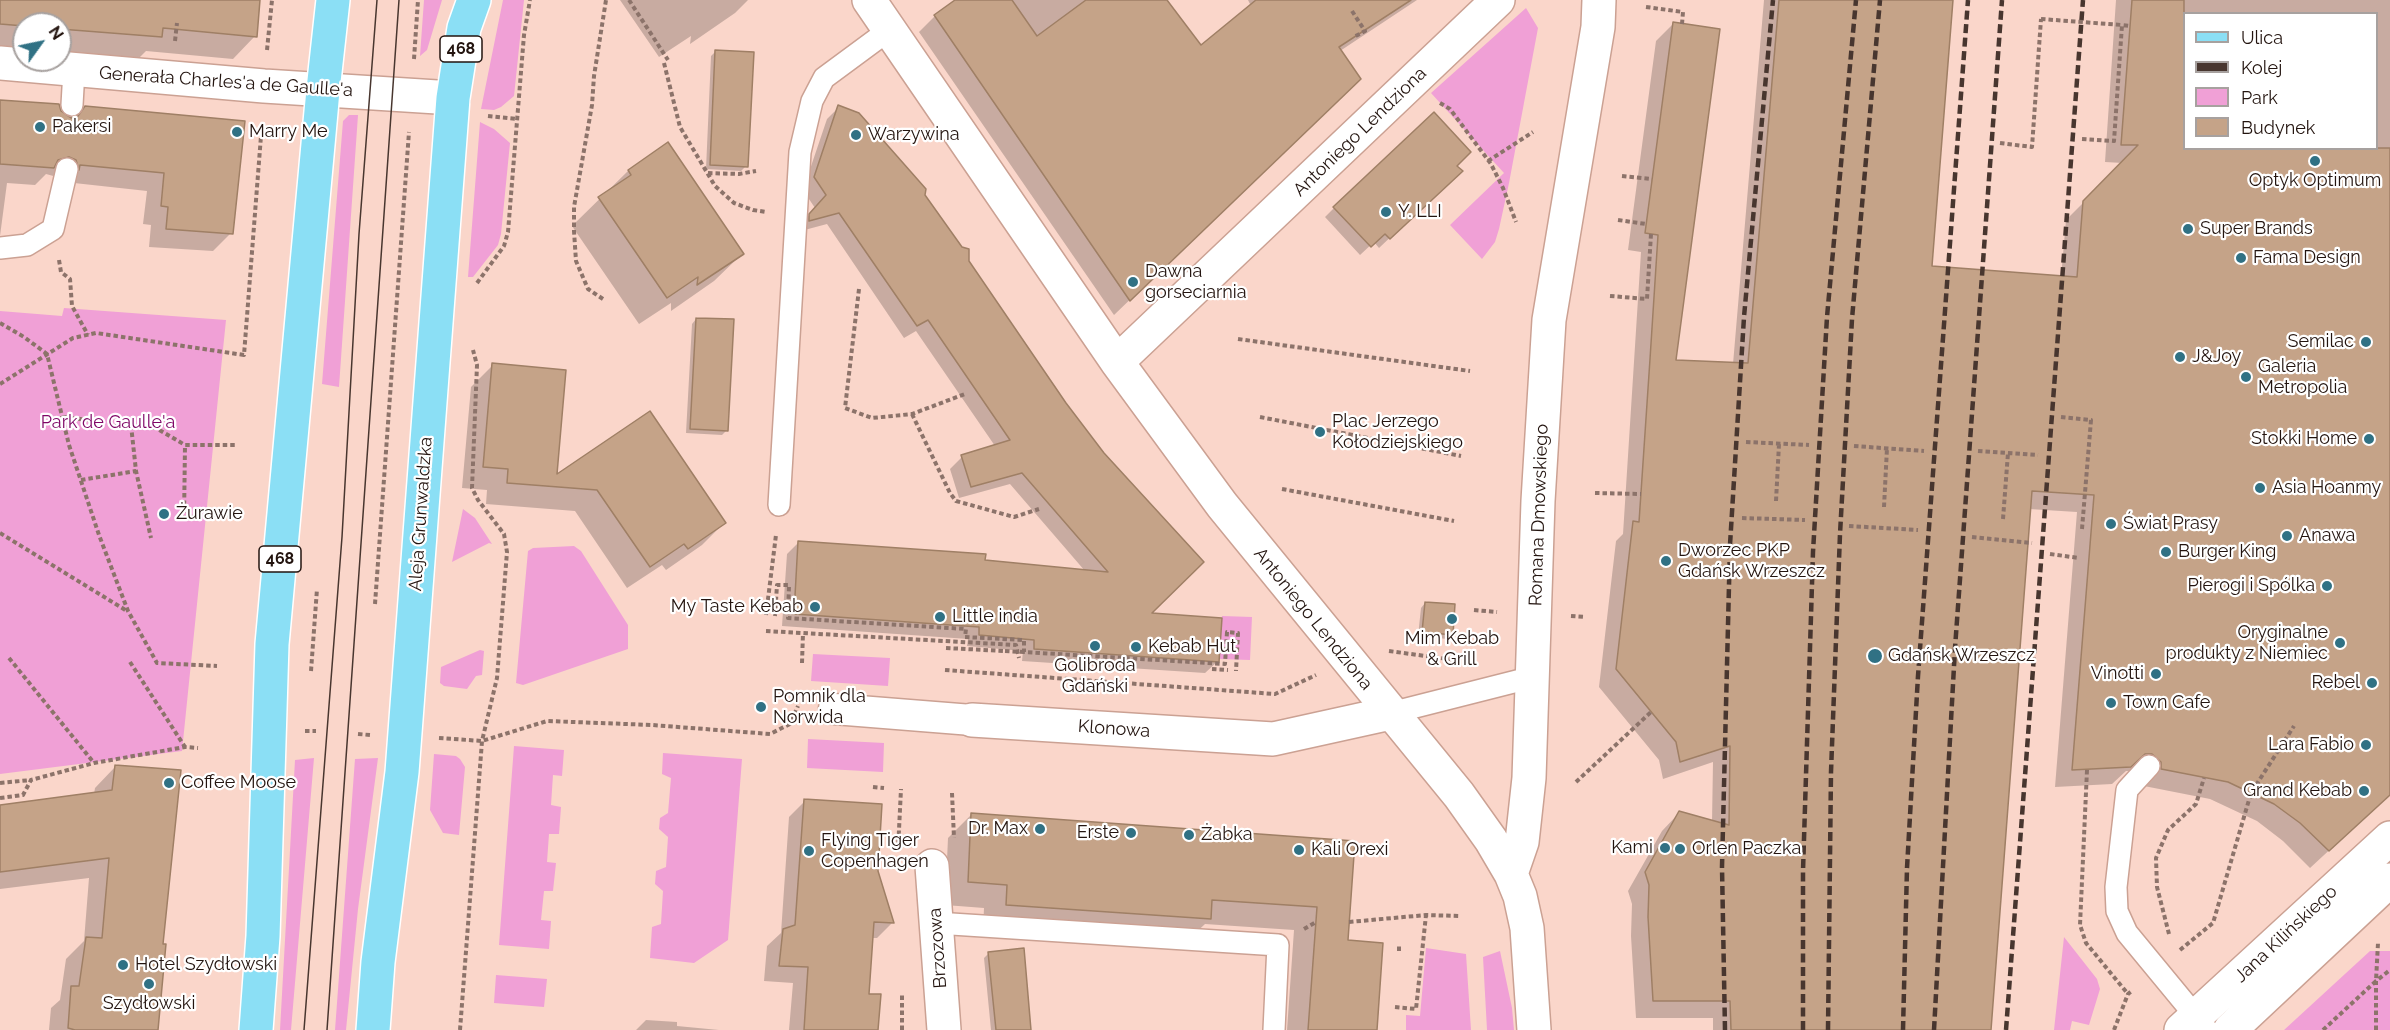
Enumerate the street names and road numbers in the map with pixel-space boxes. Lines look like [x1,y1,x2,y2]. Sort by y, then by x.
road number: 468 [440,36,482,62]
street label: Generała Charles'a de Gaulle'a [98,62,354,102]
street label: Antoniego Lendziona [1289,63,1431,201]
street label: Romana Dmowskiego [1525,424,1553,606]
street label: Aleja Grunwaldzka [405,436,437,592]
street label: Antoniego Lendziona [1249,543,1377,695]
road number: 468 [259,546,301,572]
street label: Klonowa [1077,716,1151,742]
street label: Jana Kilińskiego [2230,881,2342,987]
street label: Brzozowa [924,907,952,989]

